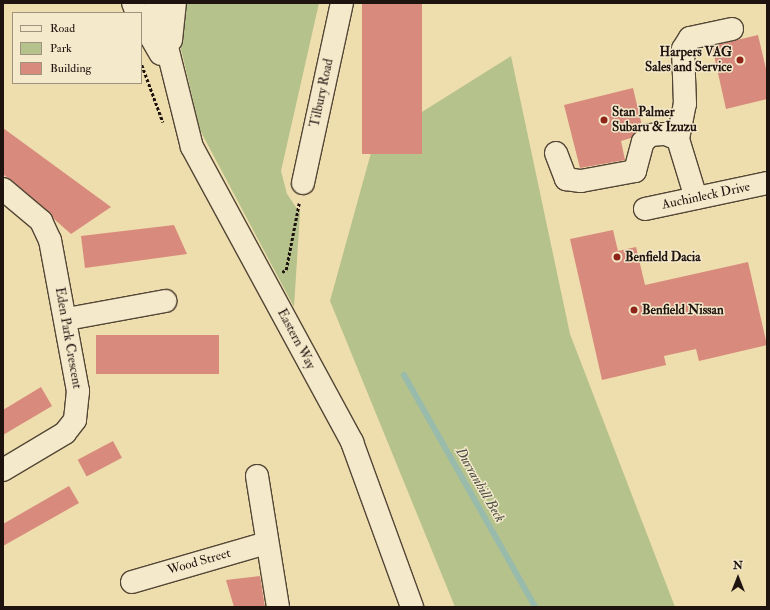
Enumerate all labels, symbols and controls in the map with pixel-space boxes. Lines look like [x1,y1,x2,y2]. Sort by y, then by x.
legend [12,12,142,84]
text: Road [50,21,75,36]
text: Park [50,41,72,56]
place label: Harpers VAG Sales and Service [645,45,732,76]
marker: Harpers VAG Sales and Service [735,55,745,65]
street label: Tilbury Road [307,57,337,129]
text: Building [50,61,91,76]
place label: Stan Palmer Subaru & Izuzu [612,105,697,136]
marker: Stan Palmer Subaru & Izuzu [599,115,609,125]
street label: Auchinleck Drive [660,179,752,213]
place label: Benfield Dacia [625,249,701,265]
marker: Benfield Dacia [612,252,622,262]
street label: Eden Park Crescent [51,286,85,390]
place label: Benfield Nissan [642,302,724,318]
marker: Benfield Nissan [629,305,639,315]
street label: Eastern Way [274,306,318,372]
water label: Durranhill Beck [452,445,508,525]
street label: Wood Street [166,546,232,578]
north arrow [718,558,758,598]
text: N [733,559,743,572]

